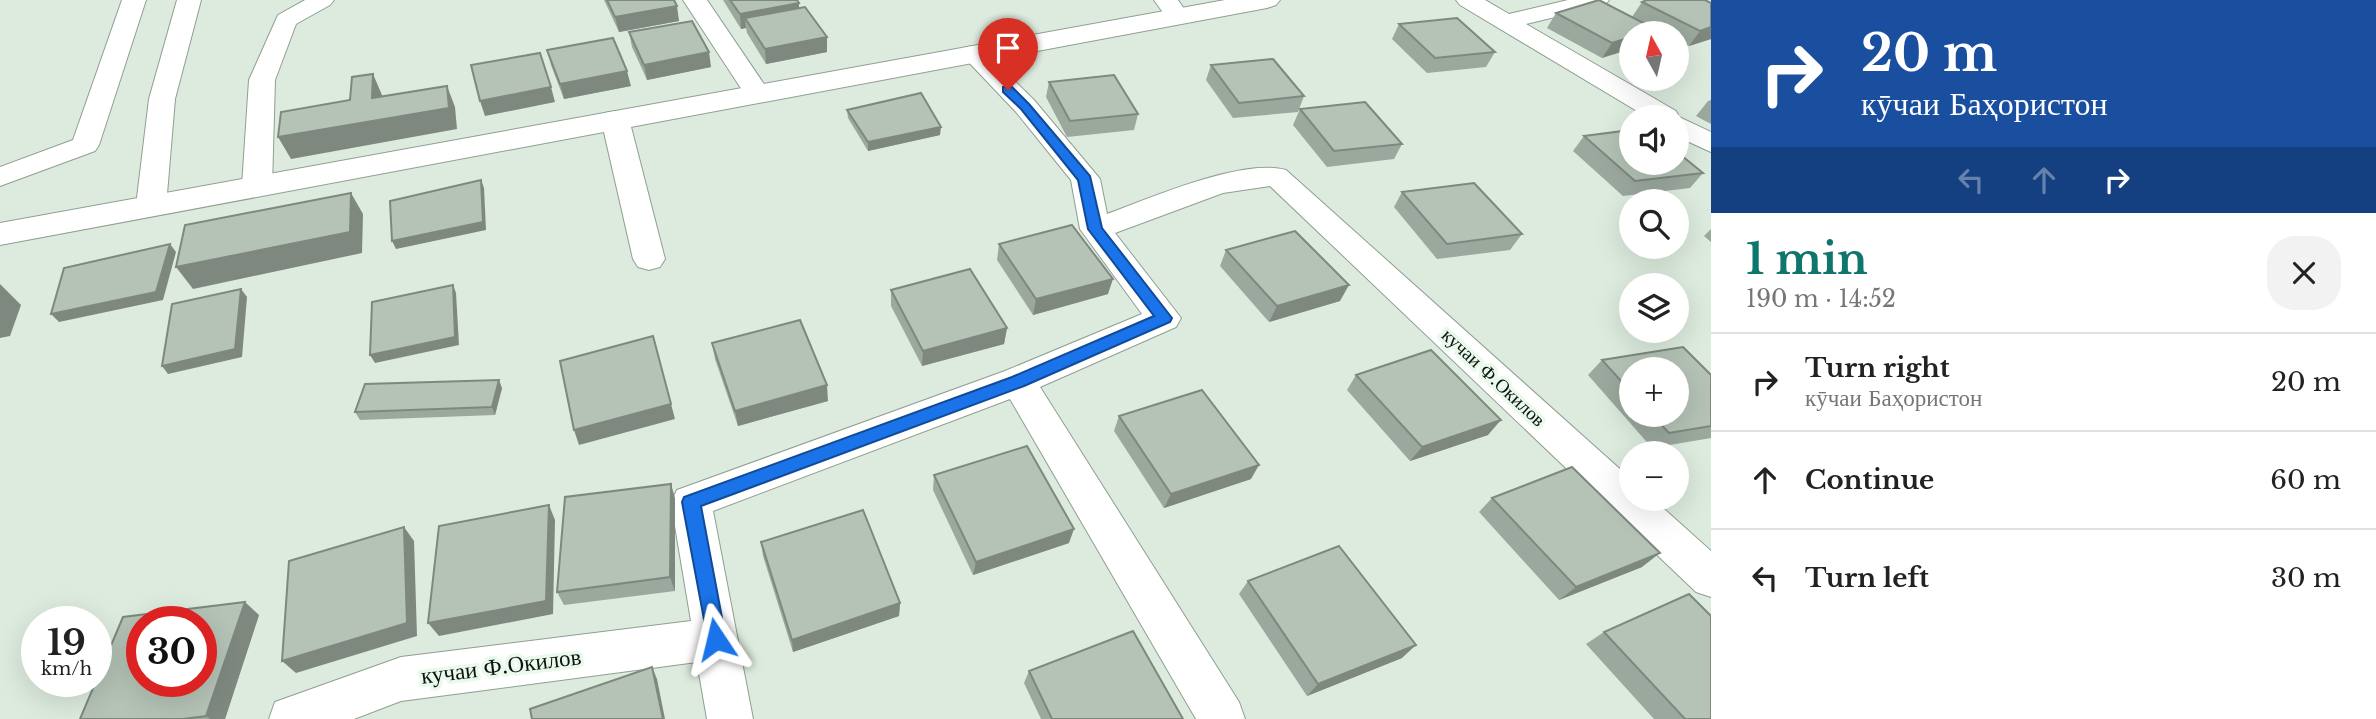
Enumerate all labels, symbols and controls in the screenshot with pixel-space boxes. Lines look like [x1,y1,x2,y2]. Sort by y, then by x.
pin [978,18,1038,90]
north arrow [1619,21,1689,91]
map controls [1619,21,1689,511]
text: 20 m [1861,23,1997,84]
icon: right [1746,28,1837,119]
icon: arrive [989,29,1027,67]
text: кӯчаи Баҳористон [1861,84,2108,124]
button: sound [1619,105,1689,175]
icon: left [1952,161,1990,199]
icon: ahead [2025,161,2063,199]
icon: right [2098,161,2136,199]
button: search [1619,189,1689,259]
text: 1 min [1746,233,1868,285]
button: close [2267,236,2341,310]
button: layers [1619,273,1689,343]
text: 190 m · 14:52 [1746,285,1896,313]
street label: кучаи Ф.Окилов [1437,324,1550,431]
text: Turn right [1805,352,1950,384]
button: + [1619,357,1689,427]
icon: right [1746,363,1784,401]
text: 20 m [2271,366,2341,398]
text: кӯчаи Баҳористон [1805,384,1982,412]
button: − [1619,441,1689,511]
icon: ahead [1746,461,1784,499]
text: Continue [1805,464,1934,496]
text: 60 m [2270,464,2341,496]
icon: left [1746,559,1784,597]
text: Turn left [1805,562,1929,594]
text: 30 m [2271,562,2341,594]
position arrow [679,602,753,676]
speed limit sign: 30 [126,606,217,697]
text: 19 [47,621,86,664]
street label: кучаи Ф.Окилов [419,642,583,690]
text: km/h [41,658,92,680]

